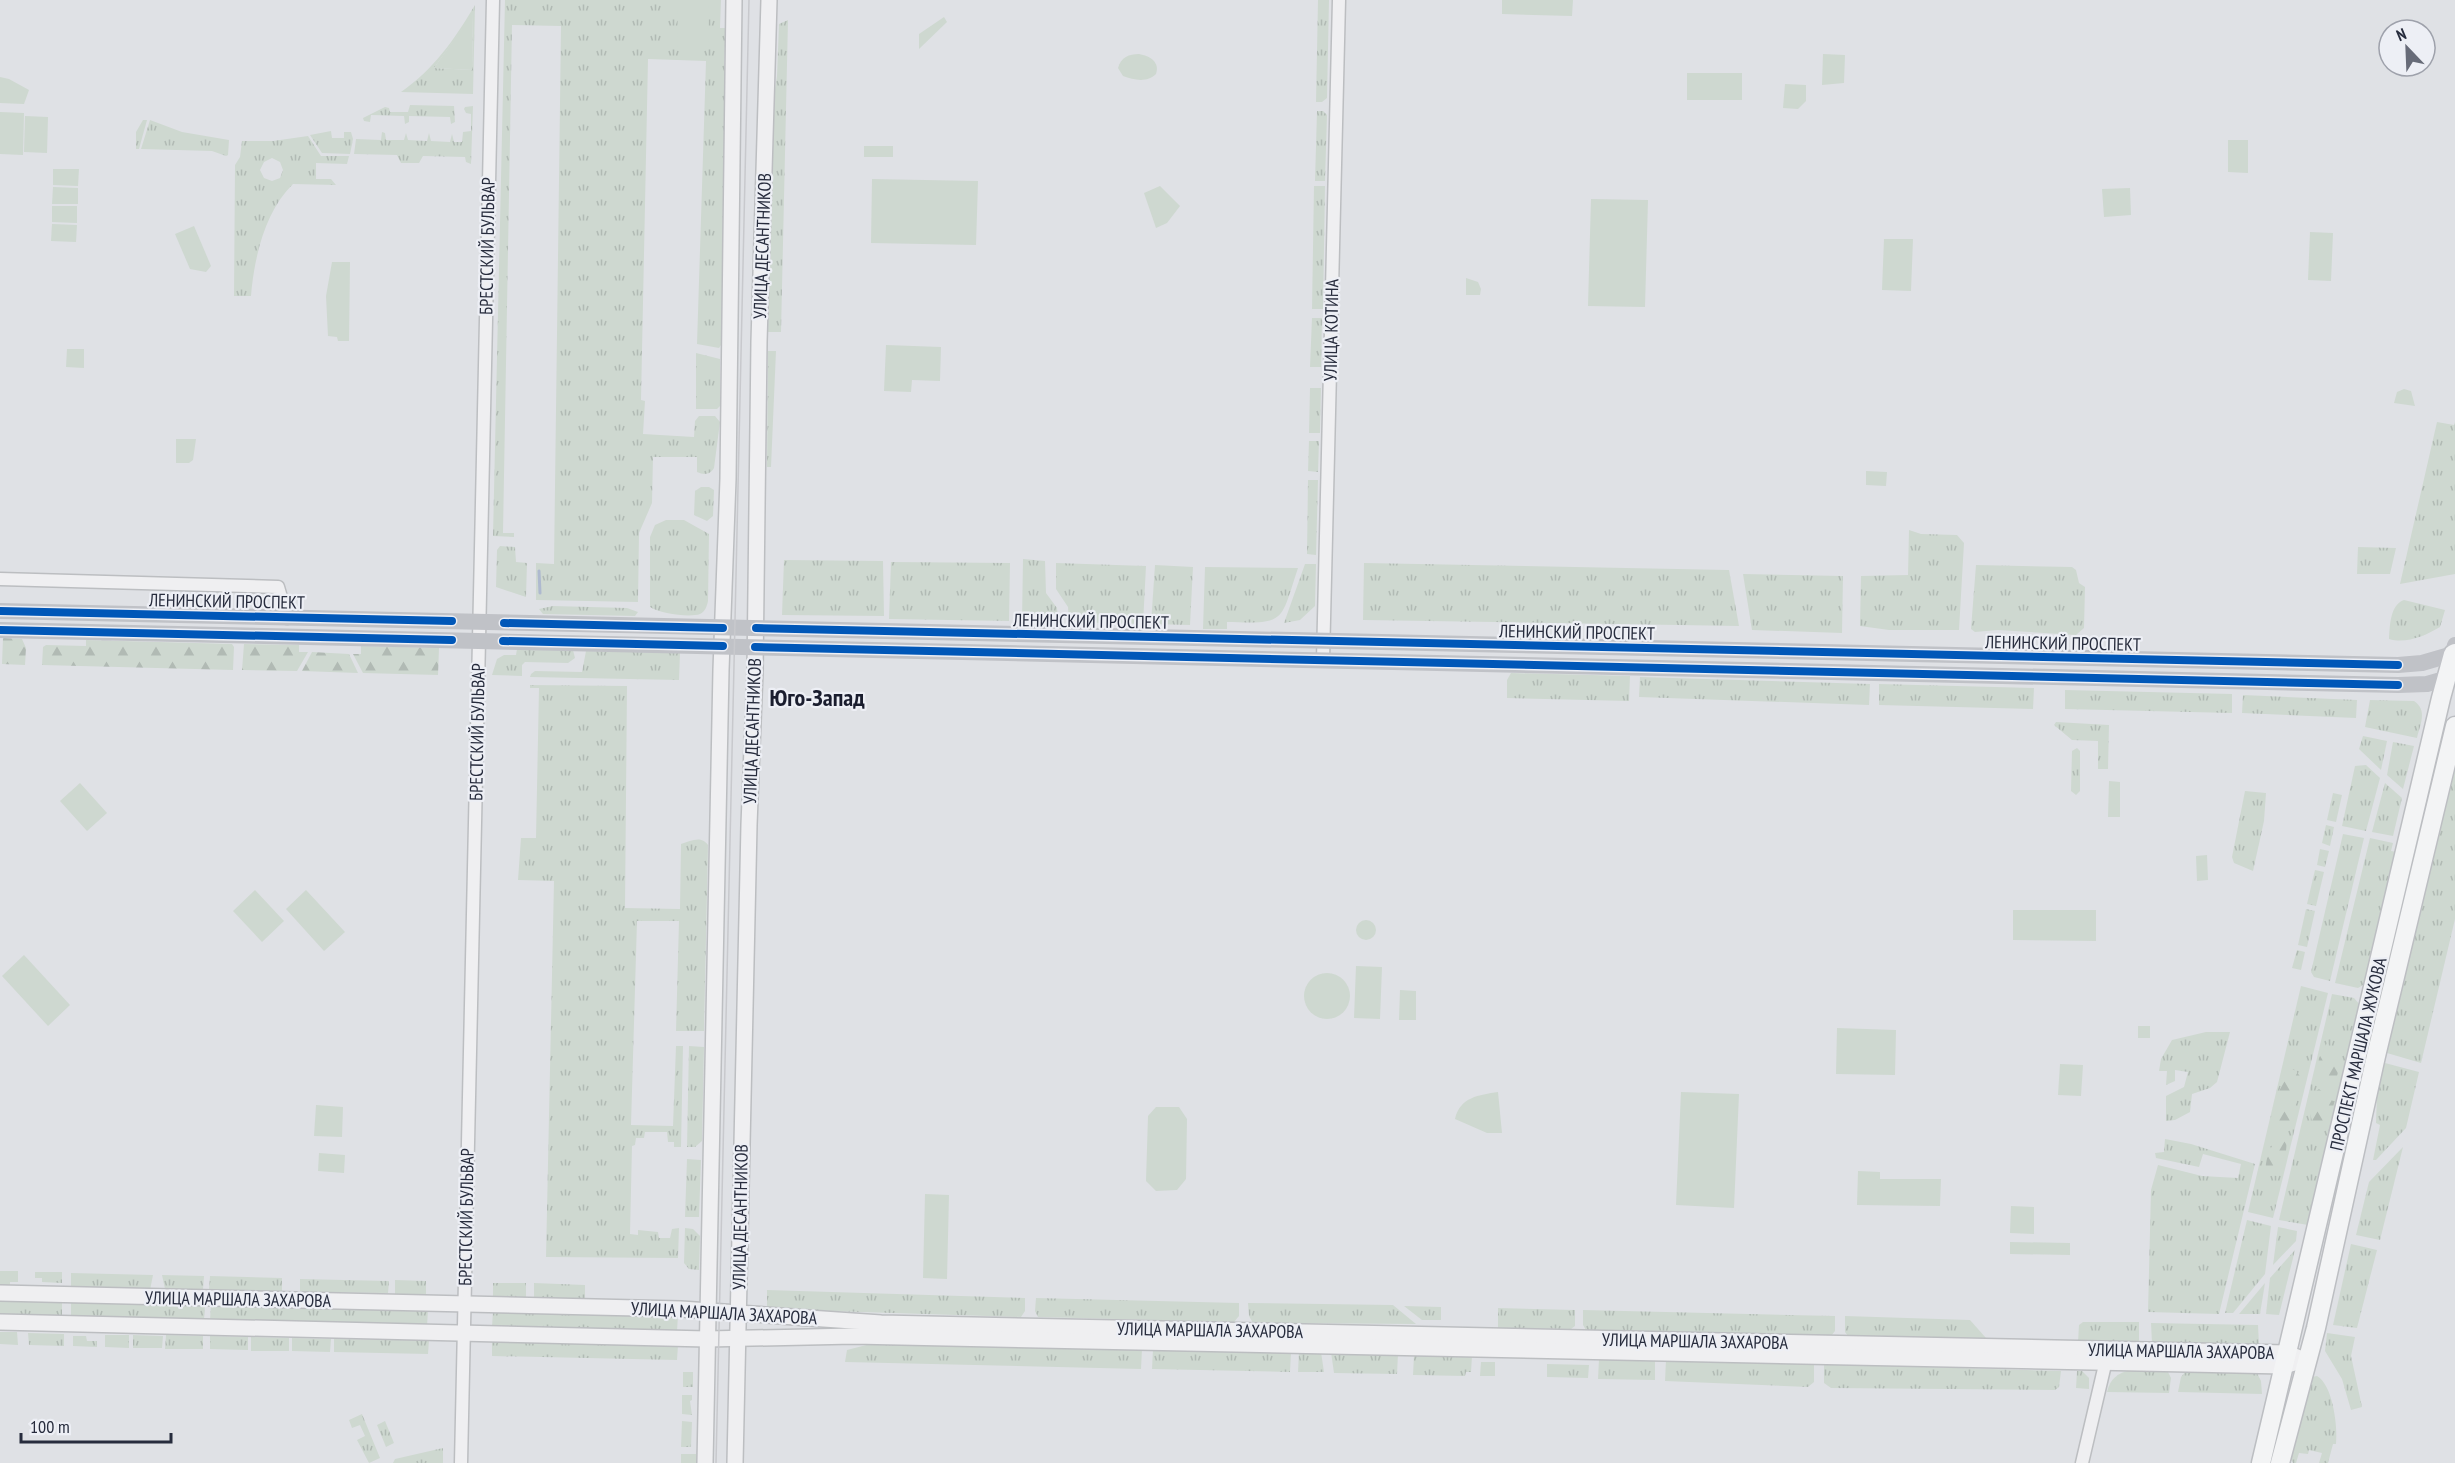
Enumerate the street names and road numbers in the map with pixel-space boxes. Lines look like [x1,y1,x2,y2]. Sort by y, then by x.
street label: УЛИЦА ДЕСАНТНИКОВ [748,173,776,319]
street label: БРЕСТСКИЙ БУЛЬВАР [474,177,500,315]
street label: УЛИЦА КОТИНА [1319,278,1343,381]
street label: ЛЕНИНСКИЙ ПРОСПЕКТ [148,588,305,614]
street label: ЛЕНИНСКИЙ ПРОСПЕКТ [1012,608,1169,634]
street label: ЛЕНИНСКИЙ ПРОСПЕКТ [1498,619,1655,645]
street label: ЛЕНИНСКИЙ ПРОСПЕКТ [1984,630,2141,656]
street label: УЛИЦА ДЕСАНТНИКОВ [738,658,766,804]
street label: БРЕСТСКИЙ БУЛЬВАР [464,663,490,801]
street label: ПРОСПЕКТ МАРШАЛА ЖУКОВА [2325,955,2392,1153]
street label: УЛИЦА ДЕСАНТНИКОВ [727,1144,753,1290]
street label: БРЕСТСКИЙ БУЛЬВАР [453,1148,479,1286]
street label: УЛИЦА МАРШАЛА ЗАХАРОВА [145,1286,332,1312]
street label: УЛИЦА МАРШАЛА ЗАХАРОВА [630,1297,818,1329]
street label: УЛИЦА МАРШАЛА ЗАХАРОВА [1117,1317,1304,1343]
street label: УЛИЦА МАРШАЛА ЗАХАРОВА [1602,1328,1789,1354]
street label: УЛИЦА МАРШАЛА ЗАХАРОВА [2088,1338,2275,1364]

